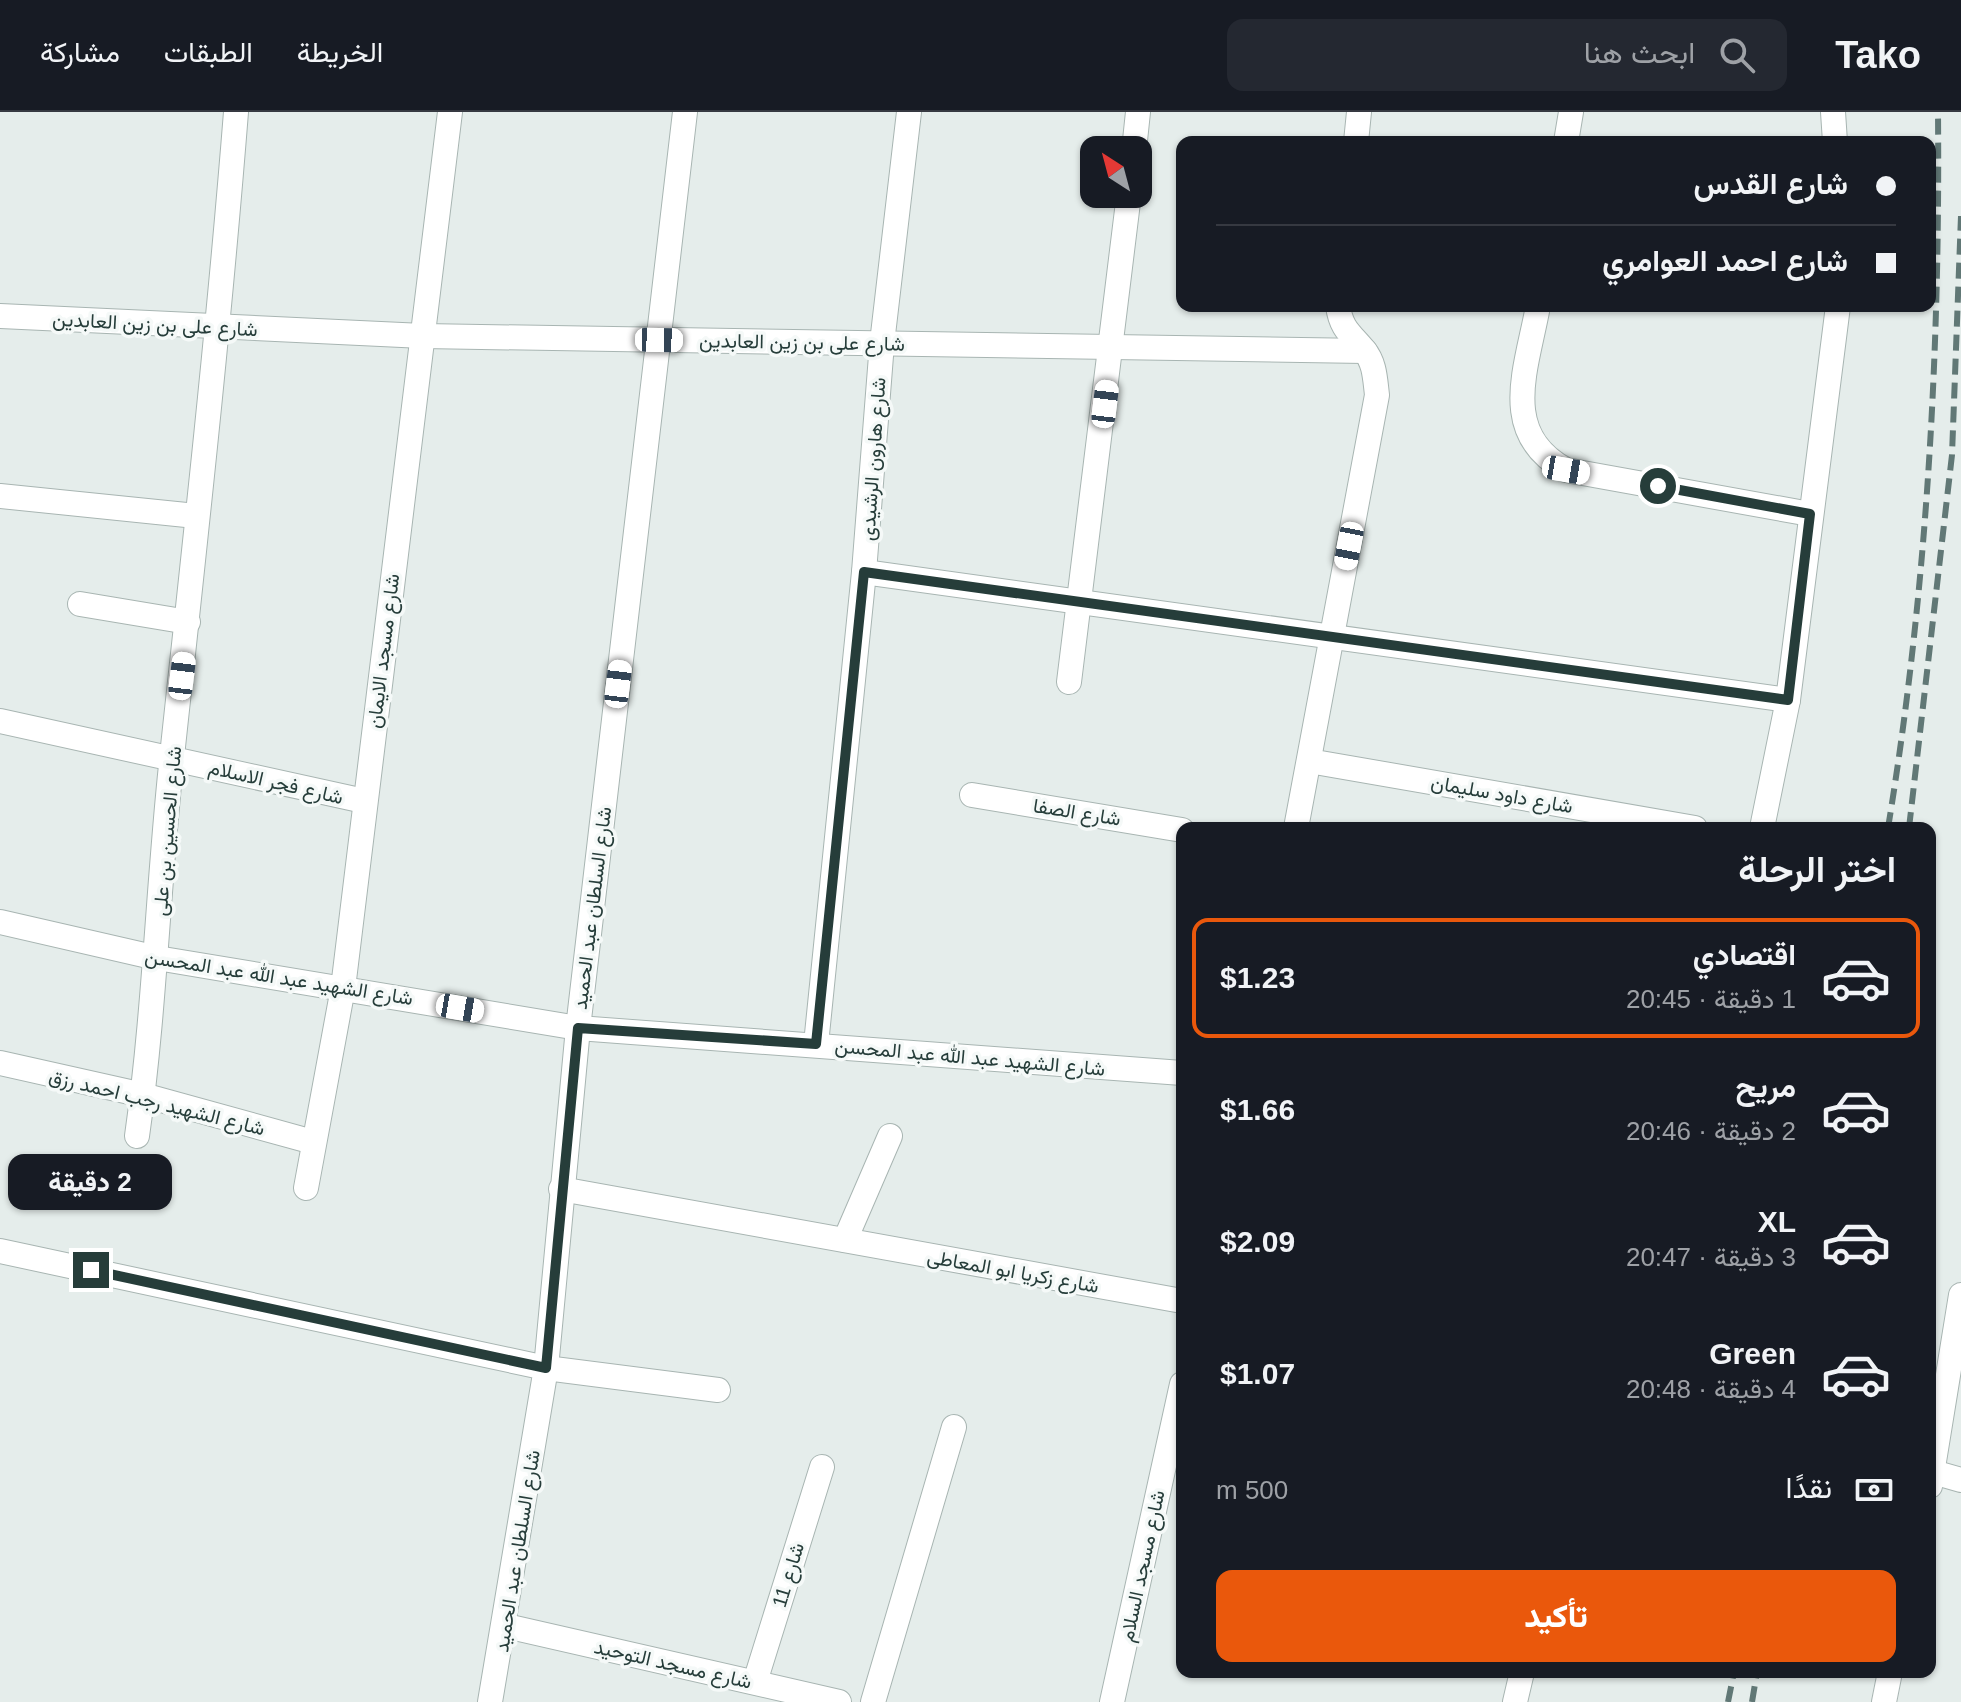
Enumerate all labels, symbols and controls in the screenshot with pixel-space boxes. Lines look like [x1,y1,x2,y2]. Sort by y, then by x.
search box [1227,19,1787,91]
icon: search [1715,33,1759,77]
text: Tako [1835,34,1921,76]
text: ابحث هنا [1584,36,1695,69]
text: مشاركة [40,37,120,68]
text: الطبقات [164,37,253,68]
text: الخريطة [297,37,383,68]
north arrow [1080,136,1152,208]
map controls [1080,136,1152,208]
text: شارع القدس [1693,167,1848,200]
text: شارع احمد العوامري [1602,244,1848,277]
street label: شارع على بن زين العابدين [52,308,258,343]
car [635,328,683,352]
street label: شارع على بن زين العابدين [699,329,905,358]
street label: شارع هارون الرشيدى [856,377,893,542]
car [1090,379,1120,429]
car [1540,454,1592,486]
route start [1640,468,1676,504]
car [1333,520,1365,572]
street label: شارع مسجد الايمان [363,572,406,730]
car [167,651,197,701]
car [603,659,633,709]
street label: شارع الحسين بن على [149,745,188,917]
street label: شارع فجر الاسلام [206,756,345,811]
street label: شارع داود سليمان [1429,771,1575,820]
street label: شارع الصفا [1031,794,1122,833]
street label: شارع السلطان عبد الحميد [569,805,618,1011]
text: اختر الرحلة [1738,849,1896,890]
text: اقتصادي [1693,938,1796,971]
icon: car [1820,942,1892,1014]
street label: شارع الشهيد عبد الله عبد المحسن [143,944,415,1012]
text: $1.23 [1220,961,1295,994]
text: 1 دقيقة · 20:45 [1626,984,1796,1014]
car [434,992,486,1024]
street label: شارع الشهيد عبد الله عبد المحسن [834,1033,1106,1083]
street label: شارع الشهيد رجب احمد رزق [46,1065,267,1142]
text: مريح [1736,1070,1796,1103]
icon: car [1820,1074,1892,1146]
text: $1.66 [1220,1093,1295,1126]
text: 2 دقيقة · 20:46 [1626,1116,1796,1146]
callout: 2 دقيقة [9,1154,173,1210]
text: 2 دقيقة [48,1167,132,1197]
text: XL [1758,1205,1796,1238]
icon: car [1820,1206,1892,1278]
text: $2.09 [1220,1225,1295,1258]
text: 3 دقيقة · 20:47 [1626,1242,1796,1272]
street label: شارع زكريا ابو المعاطى [925,1245,1101,1300]
route end [73,1252,109,1288]
text: Green [1709,1337,1796,1370]
icon: car [1820,1338,1892,1410]
text: $1.07 [1220,1357,1295,1390]
text: 4 دقيقة · 20:48 [1626,1374,1796,1404]
street label: شارع السلطان عبد الحميد [490,1448,547,1654]
icon: cash [1852,1468,1896,1512]
text: نقدًا [1786,1471,1832,1504]
text: 500 m [1216,1475,1288,1505]
street label: شارع مسجد السلام [1115,1488,1172,1644]
street label: شارع 11 [768,1540,811,1611]
button: تأكيد [1216,1570,1896,1662]
street label: شارع مسجد التوحيد [591,1635,754,1696]

